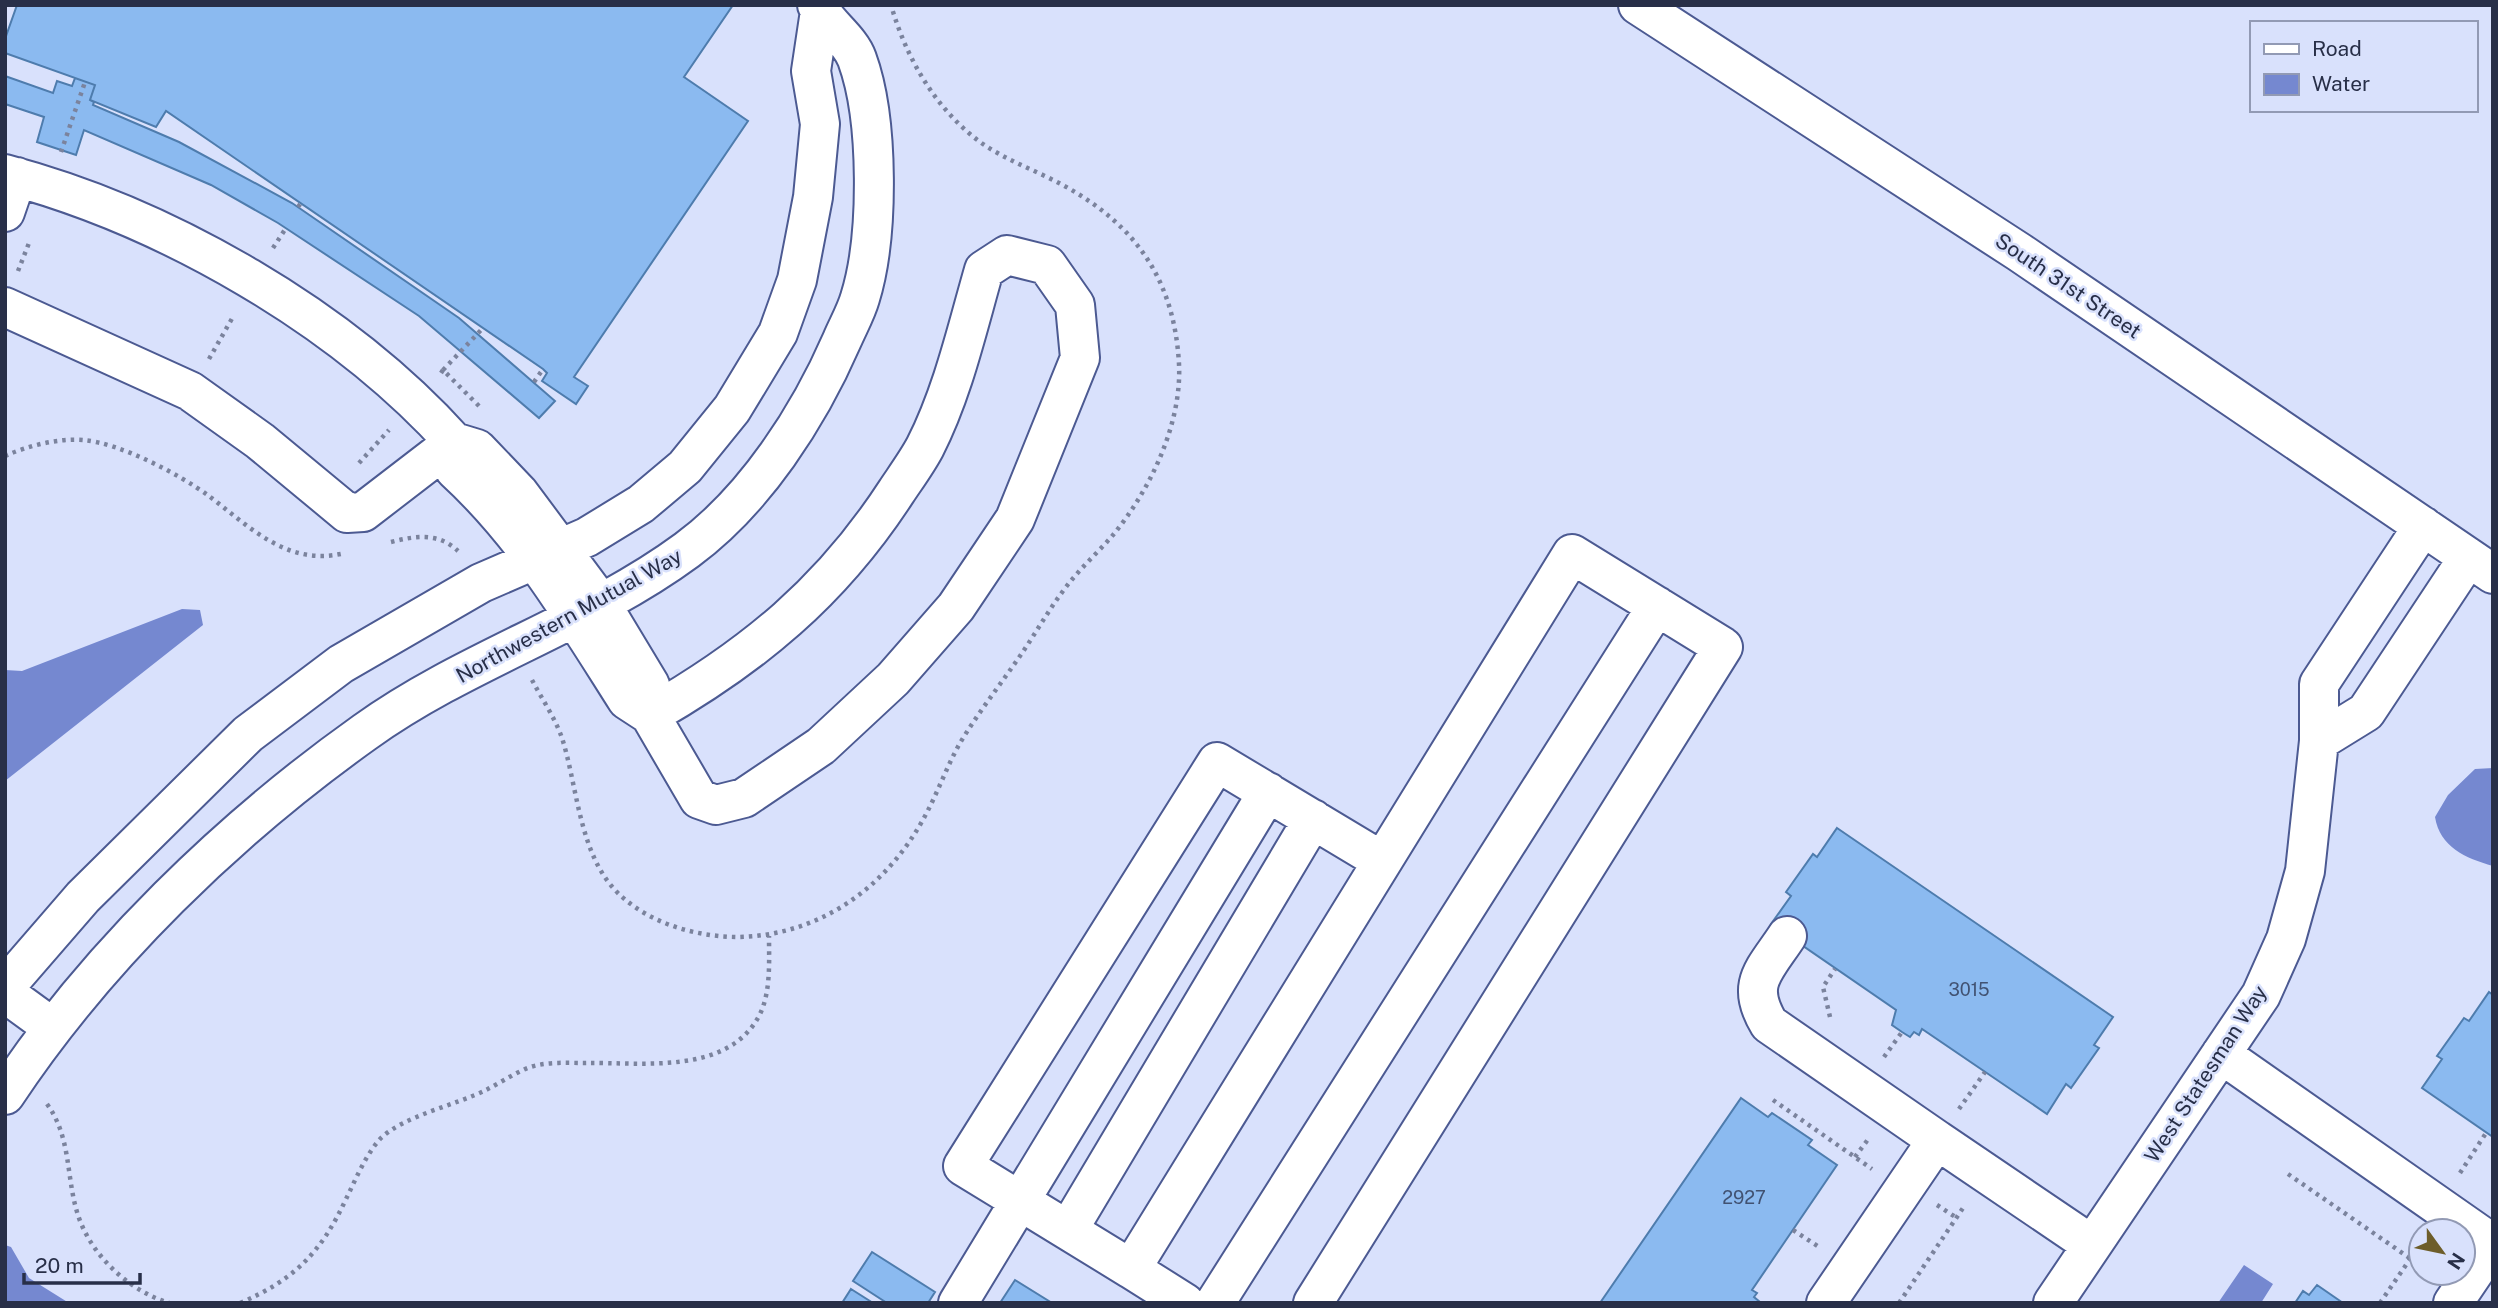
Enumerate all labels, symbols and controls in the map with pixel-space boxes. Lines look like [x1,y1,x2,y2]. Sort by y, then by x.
legend [2250,21,2477,112]
text: Road [2312,36,2362,61]
text: Water [2312,71,2370,96]
street label: South 31st Street [1991,228,2146,344]
street label: Northwestern Mutual Way [452,543,686,688]
house number: 3015 [1948,979,1990,1000]
street label: West Statesman Way [2139,981,2272,1167]
house number: 2927 [1722,1187,1766,1208]
north arrow [2407,1217,2477,1287]
scale bar [24,1242,140,1286]
text: N [2443,1249,2470,1273]
text: 20 m [35,1253,84,1278]

